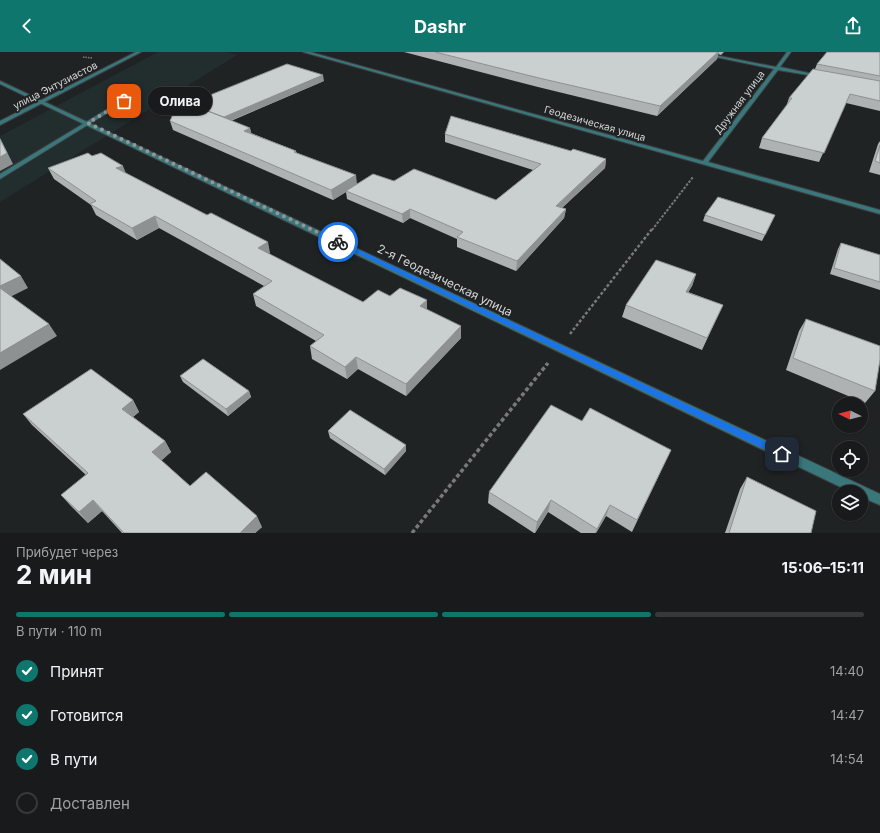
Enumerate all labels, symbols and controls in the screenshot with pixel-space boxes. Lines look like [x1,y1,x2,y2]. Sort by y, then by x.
icon: back [16,15,38,37]
icon: share [842,15,864,37]
text: Dashr [414,16,466,37]
street label: улица Энтузиастов [11,58,99,111]
street label: Дружная улица [711,68,767,136]
pin [107,84,141,118]
callout: Олива [148,87,212,115]
icon: bag [113,90,135,112]
text: Олива [159,93,201,109]
street label: Геодезическая улица [543,103,647,143]
courier [318,222,358,262]
icon: bike [327,231,349,253]
street label: 2-я Геодезическая улица [375,241,515,319]
north arrow [832,397,868,433]
map controls [832,397,868,521]
pin [765,437,799,471]
button: locate [832,441,868,477]
icon: home [771,443,793,465]
button: layers [832,485,868,521]
text: Прибудет через [16,544,118,560]
text: 15:06–15:11 [782,558,864,577]
text: 2 мин [16,559,92,590]
text: В пути · 110 m [16,623,102,639]
icon: check [16,660,38,682]
text: Принят [50,662,103,681]
text: 14:40 [830,663,864,679]
icon: check [16,704,38,726]
text: Готовится [50,706,123,725]
text: 14:47 [831,707,864,723]
icon: check [16,748,38,770]
text: В пути [50,750,97,769]
text: 14:54 [830,751,864,767]
text: Доставлен [50,794,130,813]

